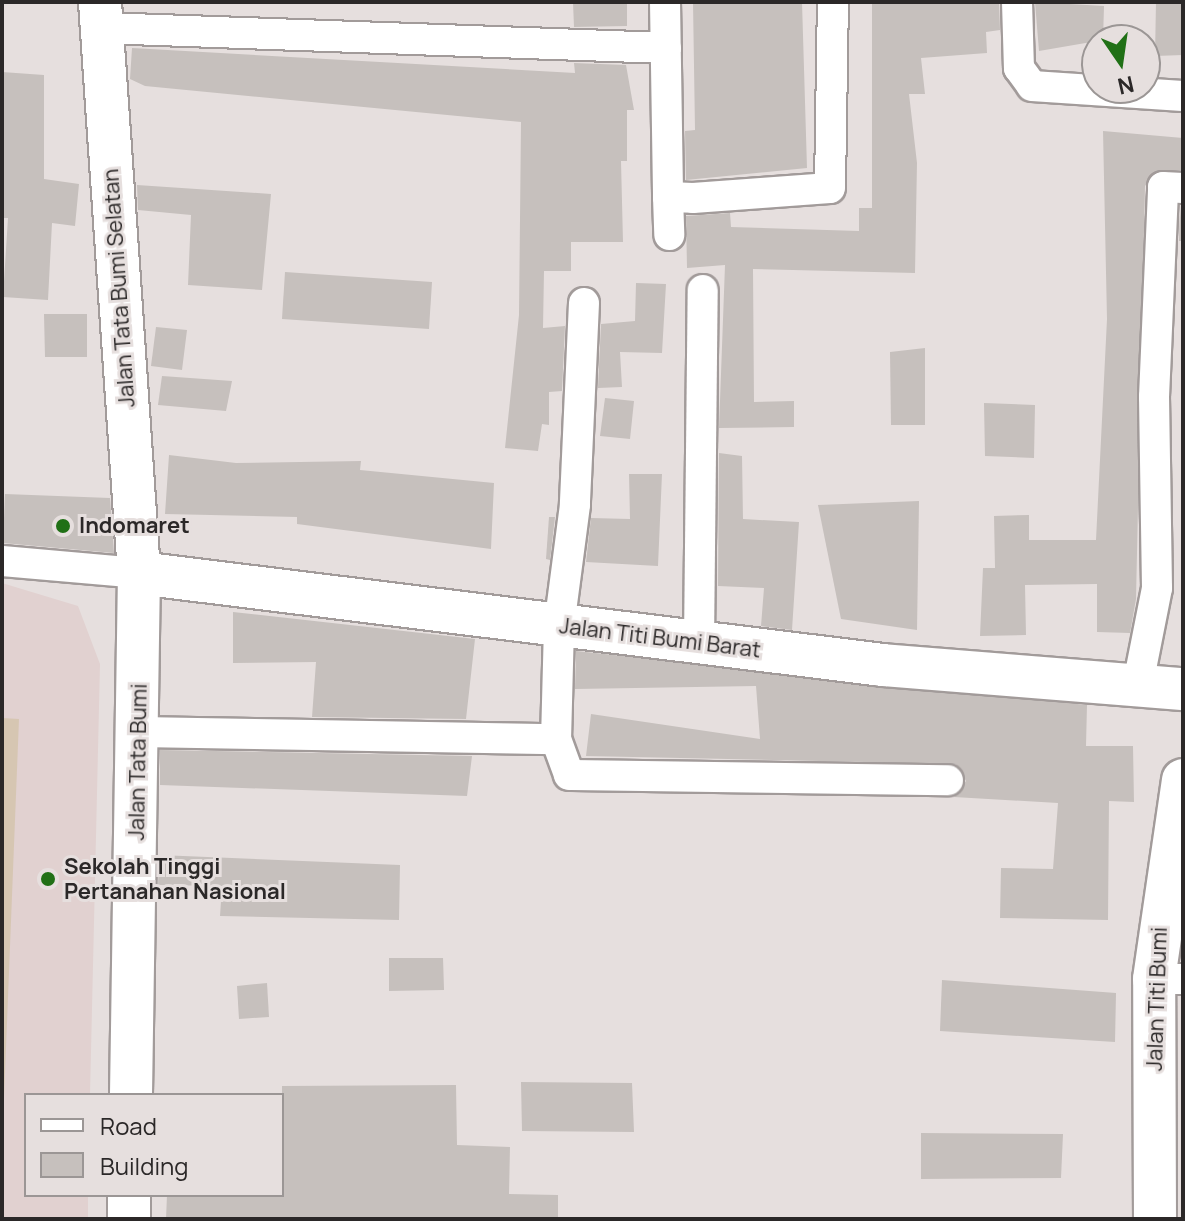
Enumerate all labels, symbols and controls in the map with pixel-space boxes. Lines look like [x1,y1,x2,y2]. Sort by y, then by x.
north arrow [1081,24,1161,104]
text: N [1115,69,1137,102]
street label: Jalan Tata Bumi Selatan [97,168,141,408]
place label: Indomaret [79,513,190,539]
marker: Indomaret [54,517,72,535]
street label: Jalan Titi Bumi Barat [558,613,762,663]
street label: Jalan Tata Bumi [123,683,153,841]
place label: Sekolah Tinggi Pertanahan Nasional [64,853,286,904]
marker: Sekolah Tinggi Pertanahan Nasional [39,870,57,888]
street label: Jalan Titi Bumi [1141,926,1173,1072]
legend [24,1093,284,1197]
text: Road [100,1109,157,1142]
text: Building [100,1149,188,1182]

